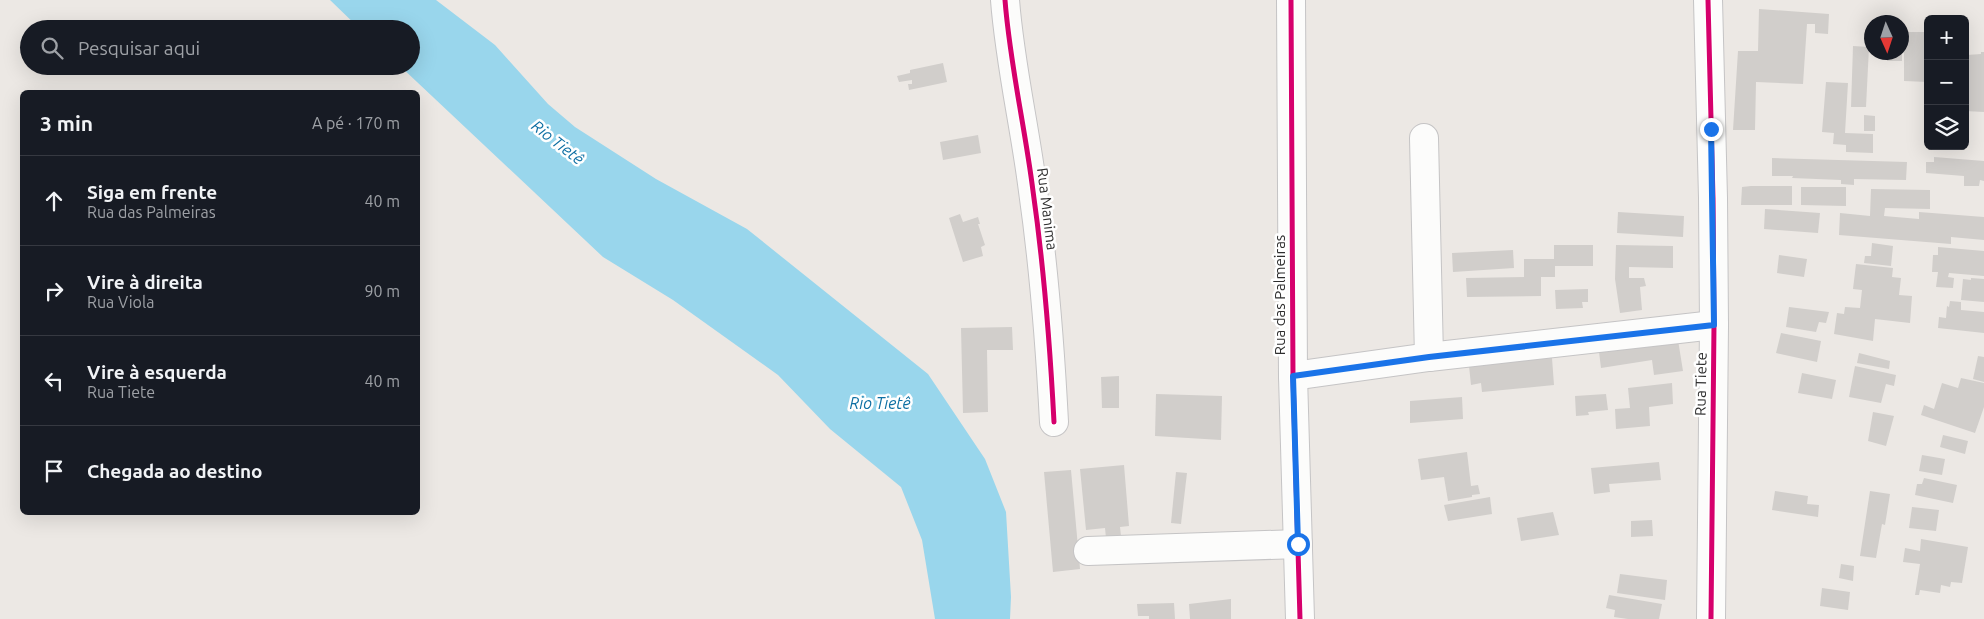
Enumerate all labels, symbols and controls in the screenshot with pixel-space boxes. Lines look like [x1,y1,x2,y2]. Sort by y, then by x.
north arrow [1864,15,1909,60]
map controls [1924,15,1969,150]
button: + [1924,15,1969,60]
search box [20,20,420,75]
icon: search [38,34,66,62]
text: Pesquisar aqui [78,37,200,59]
button: − [1924,60,1969,105]
button: layers [1924,105,1969,150]
text: 3 min [40,111,93,135]
text: A pé · 170 m [312,114,400,132]
water label: Rio Tietê [528,116,588,168]
route end [1700,118,1723,141]
street label: Rua Manima [1034,167,1061,251]
text: Siga em frente [87,181,217,203]
icon: ahead [40,187,68,215]
text: 40 m [364,192,400,210]
text: Rua das Palmeiras [87,203,216,221]
street label: Rua das Palmeiras [1271,235,1288,355]
text: Vire à direita [87,271,203,293]
icon: right [40,277,68,305]
text: 90 m [364,282,400,300]
text: Rua Viola [87,293,154,311]
street label: Rua Tiete [1691,352,1710,416]
text: Vire à esquerda [87,361,227,383]
icon: left [40,367,68,395]
text: 40 m [364,372,400,390]
text: Rua Tiete [87,383,155,401]
water label: Rio Tietê [850,394,911,412]
icon: arrive [40,457,68,485]
text: Chegada ao destino [87,460,263,482]
route start [1287,533,1310,556]

